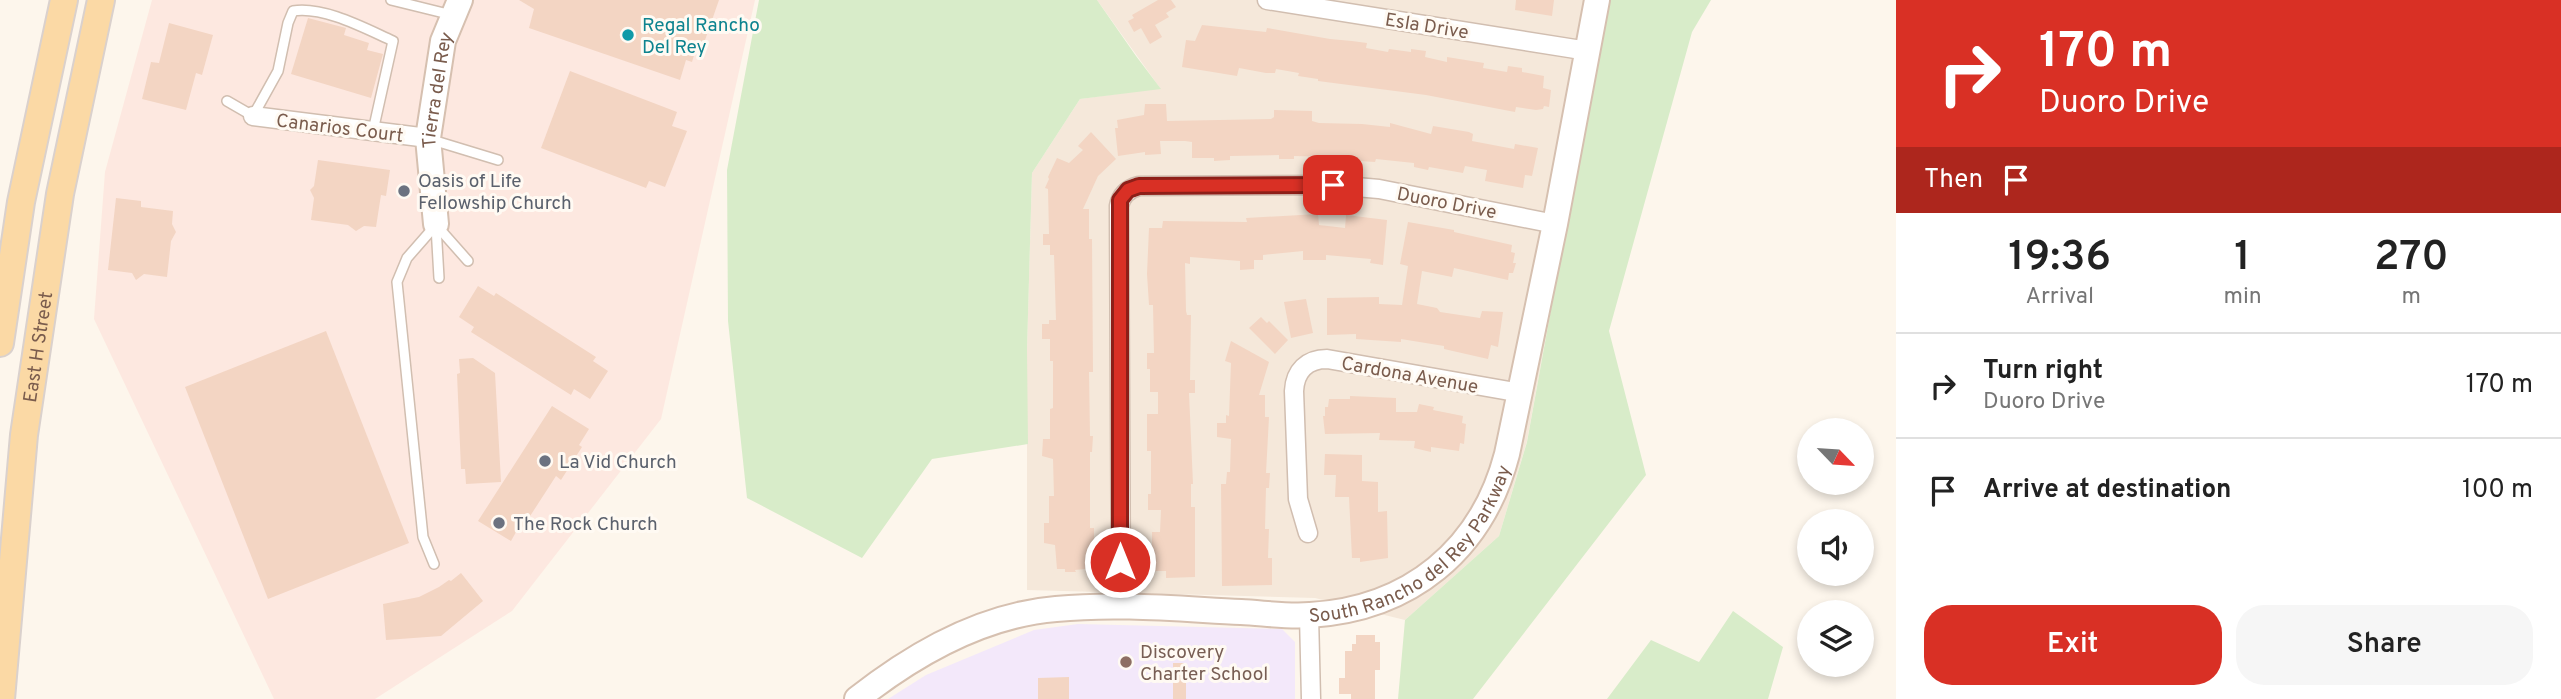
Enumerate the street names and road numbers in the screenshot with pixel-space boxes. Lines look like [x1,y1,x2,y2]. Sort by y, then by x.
street label: Esla Drive [1383,9,1470,45]
street label: Tierra del Rey [418,29,459,149]
street label: Canarios Court [275,109,405,149]
street label: Duoro Drive [1395,183,1499,225]
street label: East H Street [19,290,59,404]
street label: Cardona Avenue [1339,352,1480,400]
street label: South Rancho del Rey Parkway [1308,462,1517,629]

